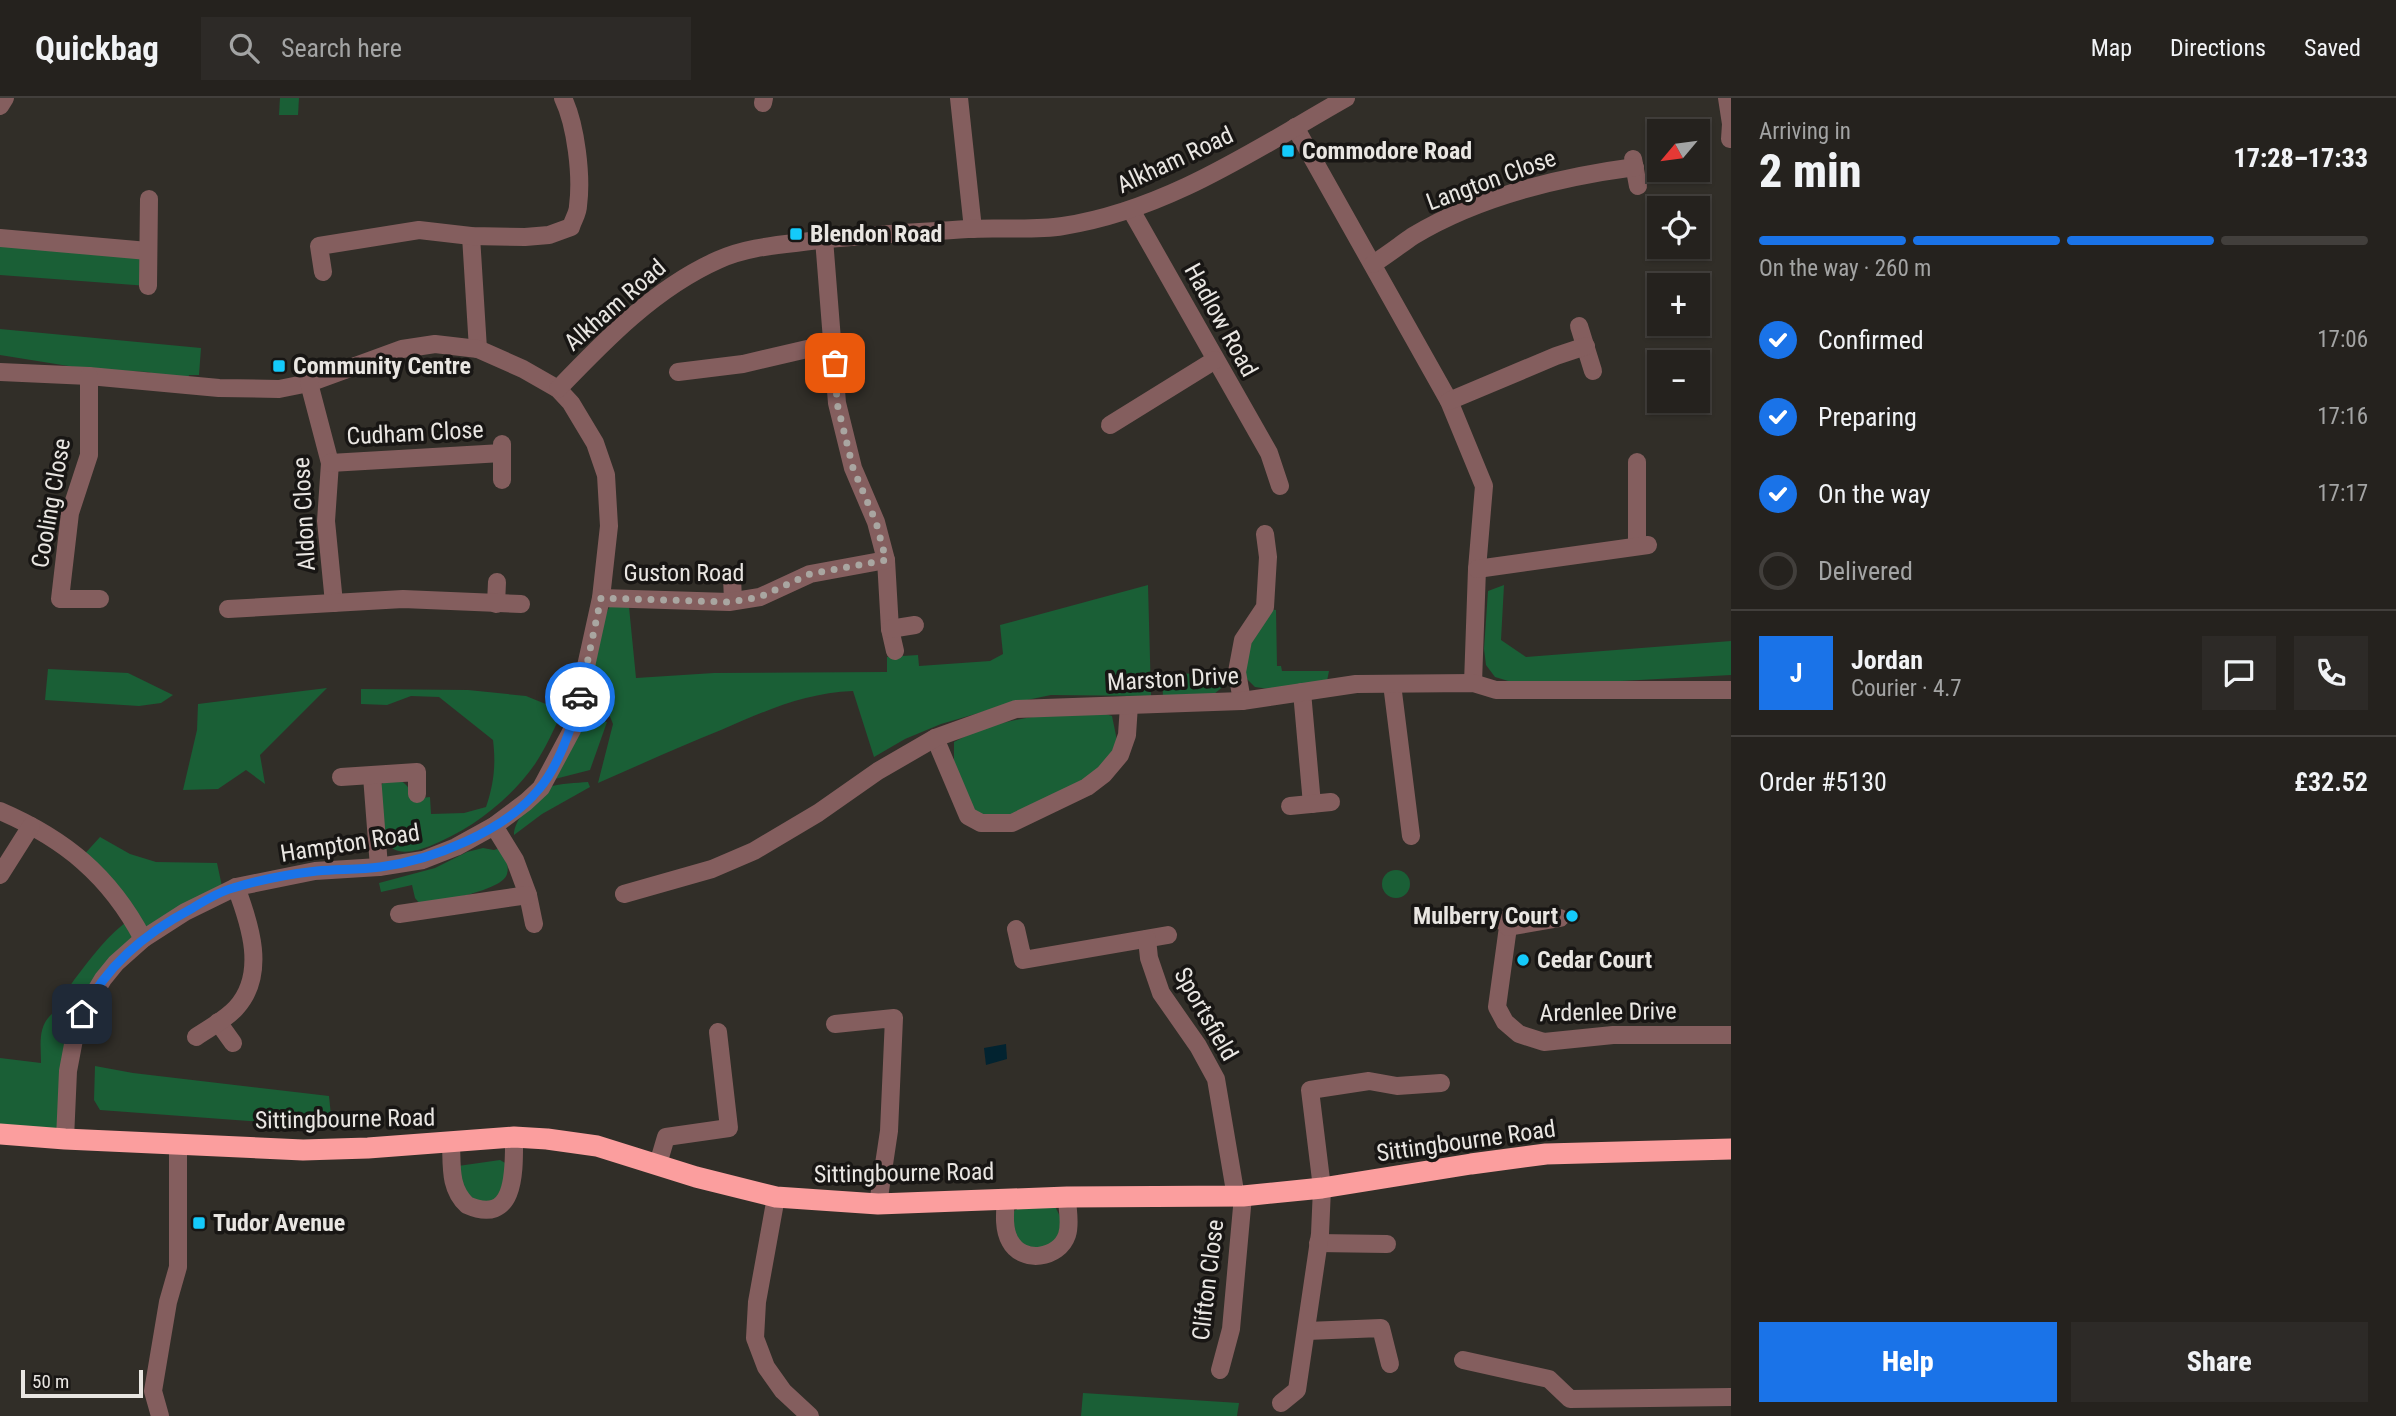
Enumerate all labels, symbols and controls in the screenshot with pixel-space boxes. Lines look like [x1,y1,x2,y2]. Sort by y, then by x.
search box [201,17,691,80]
text: Quickbag [35,29,159,68]
icon: search [225,29,263,67]
text: Search here [281,33,402,63]
text: Map [2091,34,2132,62]
text: Directions [2170,34,2266,62]
text: Saved [2304,34,2361,62]
text: Arriving in [1759,118,1851,145]
north arrow [1647,119,1710,182]
map controls [1647,119,1710,413]
street label: Alkham Road [1112,121,1238,199]
place label: Commodore Road [1302,137,1472,165]
marker: Commodore Road [1280,143,1296,159]
text: 17:28–17:33 [2234,143,2368,173]
street label: Langton Close [1422,144,1560,216]
text: 2 min [1759,144,1862,198]
button: locate [1647,196,1710,259]
place label: Blendon Road [810,220,942,248]
marker: Blendon Road [788,226,804,242]
street label: Alkham Road [559,253,671,357]
text: On the way · 260 m [1759,255,1931,282]
street label: Hadlow Road [1178,258,1264,382]
button: + [1647,273,1710,336]
icon: check [1759,321,1797,359]
text: Confirmed [1818,325,1924,355]
text: 17:06 [2317,326,2368,353]
pin [805,333,865,393]
icon: bag [816,344,854,382]
button: − [1647,350,1710,413]
place label: Community Centre [293,352,471,380]
marker: Community Centre [271,358,287,374]
icon: check [1759,398,1797,436]
text: Preparing [1818,402,1917,432]
text: 17:16 [2317,403,2368,430]
street label: Cudham Close [346,415,484,451]
street label: Cooling Close [26,436,76,570]
street label: Aldon Close [287,456,321,572]
icon: check [1759,475,1797,513]
text: On the way [1818,479,1931,509]
text: 17:17 [2317,480,2368,507]
text: Delivered [1818,556,1913,586]
street label: Guston Road [624,559,744,587]
button: chat [2202,636,2276,710]
button: phone [2294,636,2368,710]
text: Jordan [1851,645,1923,675]
text: J [1790,658,1802,688]
courier [545,662,615,732]
street label: Marston Drive [1106,662,1240,696]
text: Courier · 4.7 [1851,675,1962,702]
icon: car [561,678,599,716]
text: Order #5130 [1759,767,1887,797]
text: £32.52 [2294,767,2368,797]
street label: Hampton Road [278,818,422,868]
place label: Mulberry Court [1413,902,1558,930]
marker: Mulberry Court [1564,908,1580,924]
place label: Cedar Court [1537,946,1652,974]
marker: Cedar Court [1515,952,1531,968]
street label: Sportsfield [1168,963,1244,1065]
pin [52,984,112,1044]
icon: home [63,995,101,1033]
street label: Ardenlee Drive [1539,997,1677,1027]
street label: Sittingbourne Road [255,1103,435,1135]
street label: Sittingbourne Road [1375,1115,1557,1167]
street label: Sittingbourne Road [814,1157,994,1189]
place label: Tudor Avenue [213,1209,345,1237]
marker: Tudor Avenue [191,1215,207,1231]
street label: Clifton Close [1187,1218,1229,1342]
button: Help [1759,1322,2057,1402]
button: Share [2071,1322,2368,1402]
scale bar [21,1367,144,1399]
text: 50 m [32,1370,69,1393]

